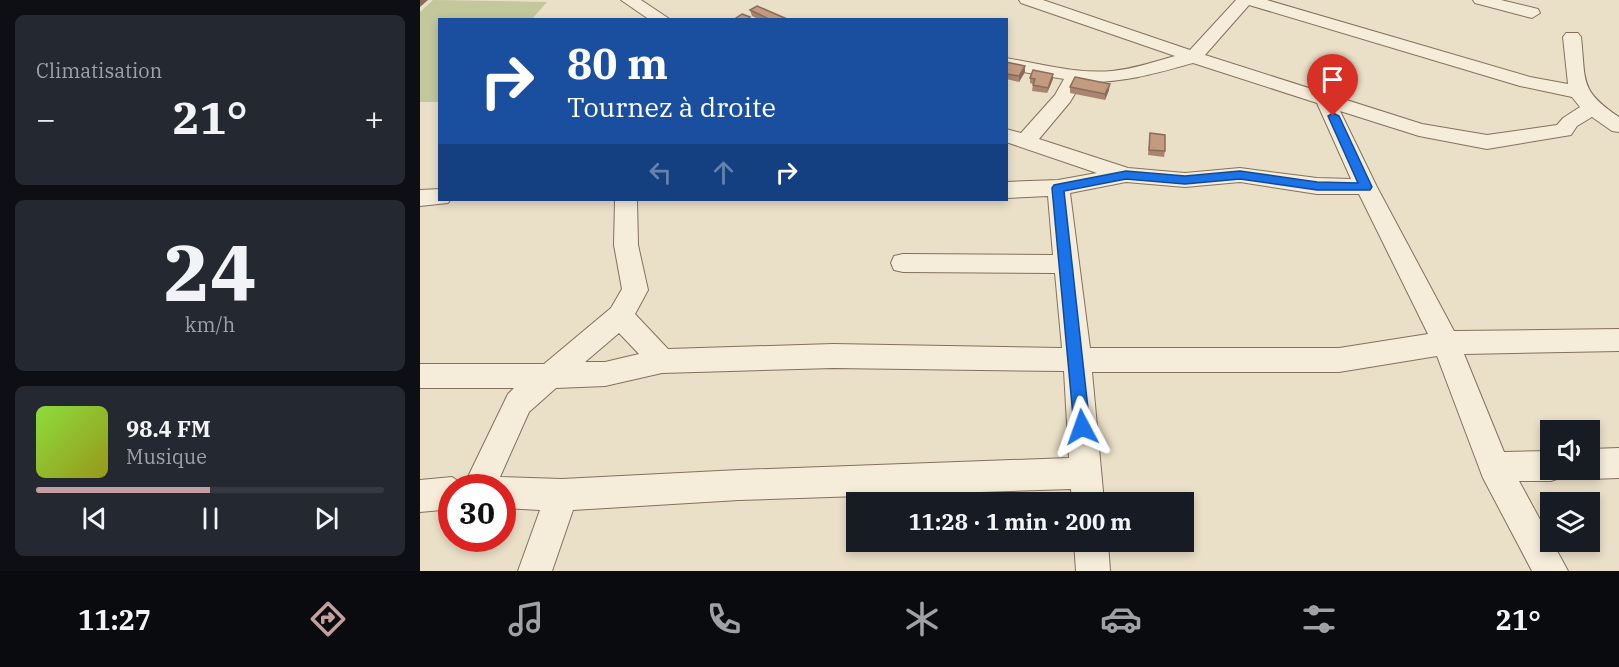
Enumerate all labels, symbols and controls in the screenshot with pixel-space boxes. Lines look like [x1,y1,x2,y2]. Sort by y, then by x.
text: 80 m [567,36,668,91]
icon: right [468,42,546,120]
pin [1307,54,1358,116]
text: Climatisation [36,57,162,84]
icon: arrive [1316,63,1349,96]
text: 21° [172,88,248,146]
text: Tournez à droite [567,89,776,124]
text: − [36,97,56,140]
text: + [364,97,384,140]
icon: left [644,156,677,189]
icon: ahead [707,156,740,189]
icon: right [770,156,803,189]
text: 24 [163,221,257,322]
text: km/h [185,311,235,338]
position arrow [1050,395,1114,459]
text: 98.4 FM [126,414,211,443]
map controls [1540,420,1600,552]
button: sound [1540,420,1600,480]
text: Musique [126,443,207,470]
speed limit sign: 30 [438,474,516,552]
button: layers [1540,492,1600,552]
icon: previous [78,502,111,535]
icon: pause [194,502,227,535]
icon: next [310,502,343,535]
text: 11:28 · 1 min · 200 m [908,507,1132,536]
icon: directions [307,598,349,640]
icon: music [505,598,547,640]
icon: phone [703,598,745,640]
icon: climate [901,598,943,640]
icon: car [1100,598,1142,640]
icon: filters [1298,598,1340,640]
text: 11:27 [78,602,151,637]
text: 21° [1496,602,1541,637]

